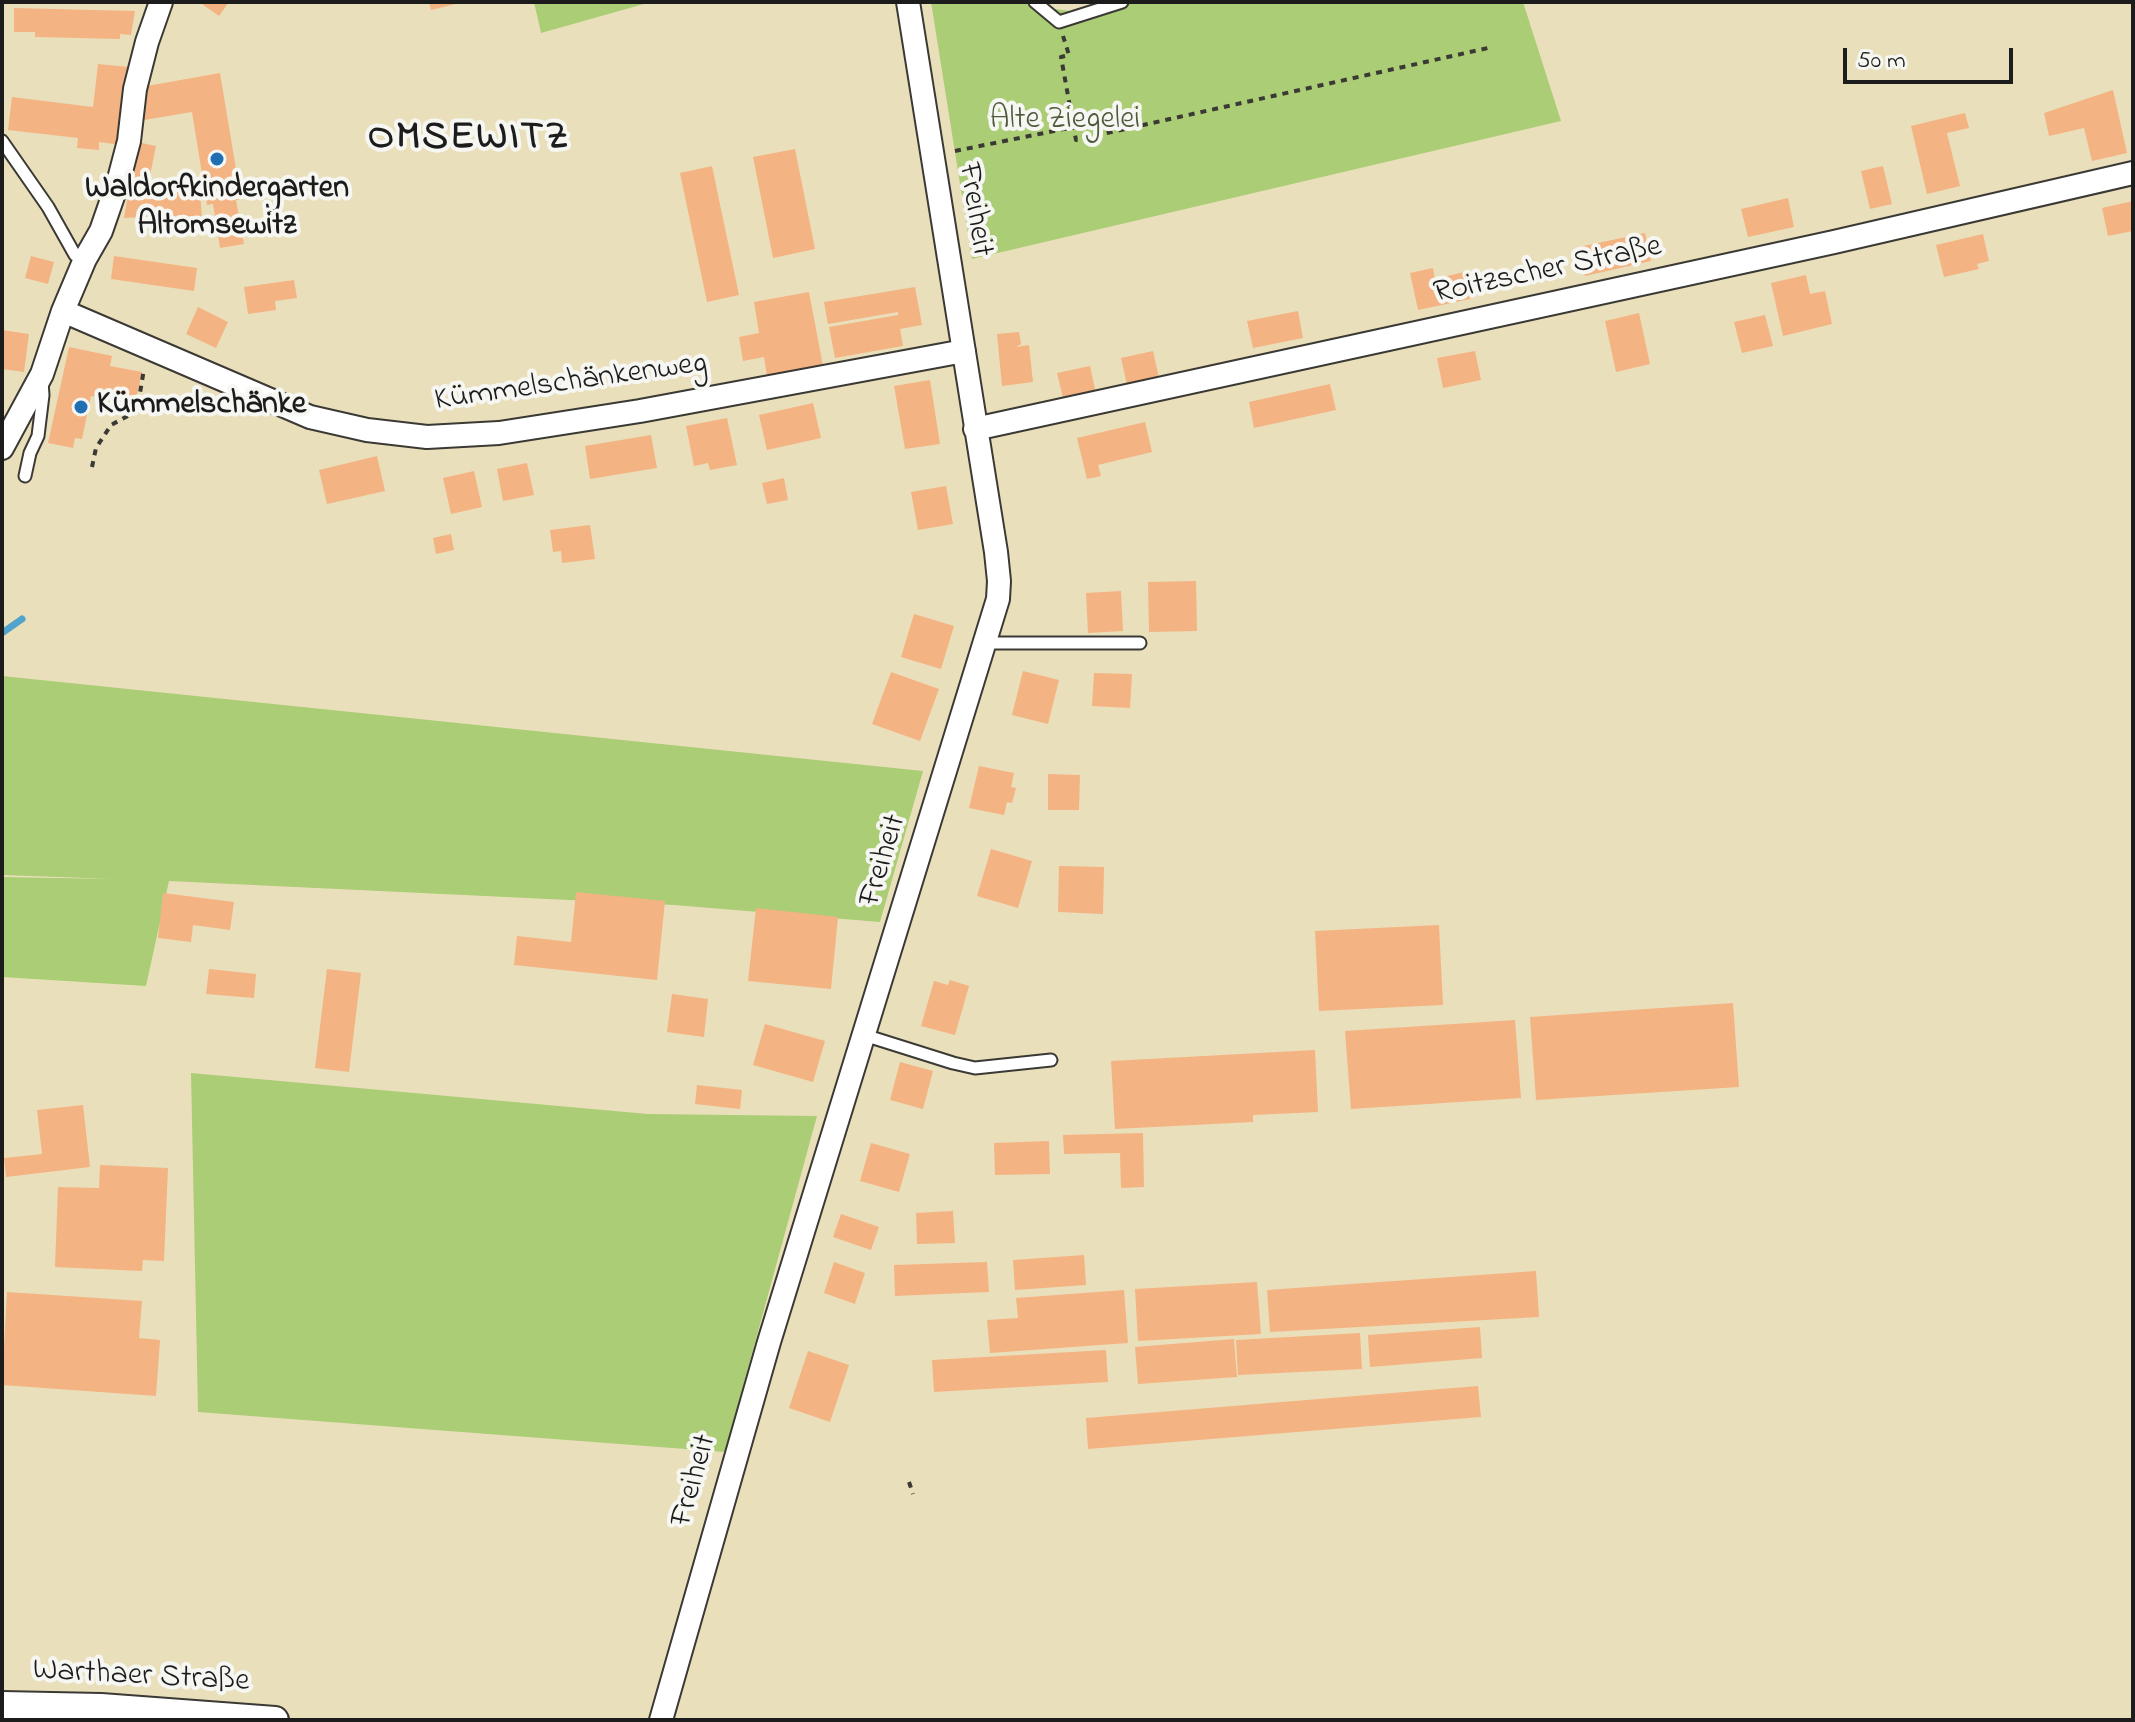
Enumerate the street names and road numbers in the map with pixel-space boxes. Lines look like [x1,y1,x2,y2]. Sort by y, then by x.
street label: Freiheit [947,160,999,260]
street label: Roitzscher Straße [1431,229,1665,315]
street label: Kümmelschänkenweg [432,346,710,422]
street label: Freiheit [853,810,917,912]
street label: Freiheit [665,1430,727,1532]
street label: Warthaer Straße [32,1653,250,1703]

